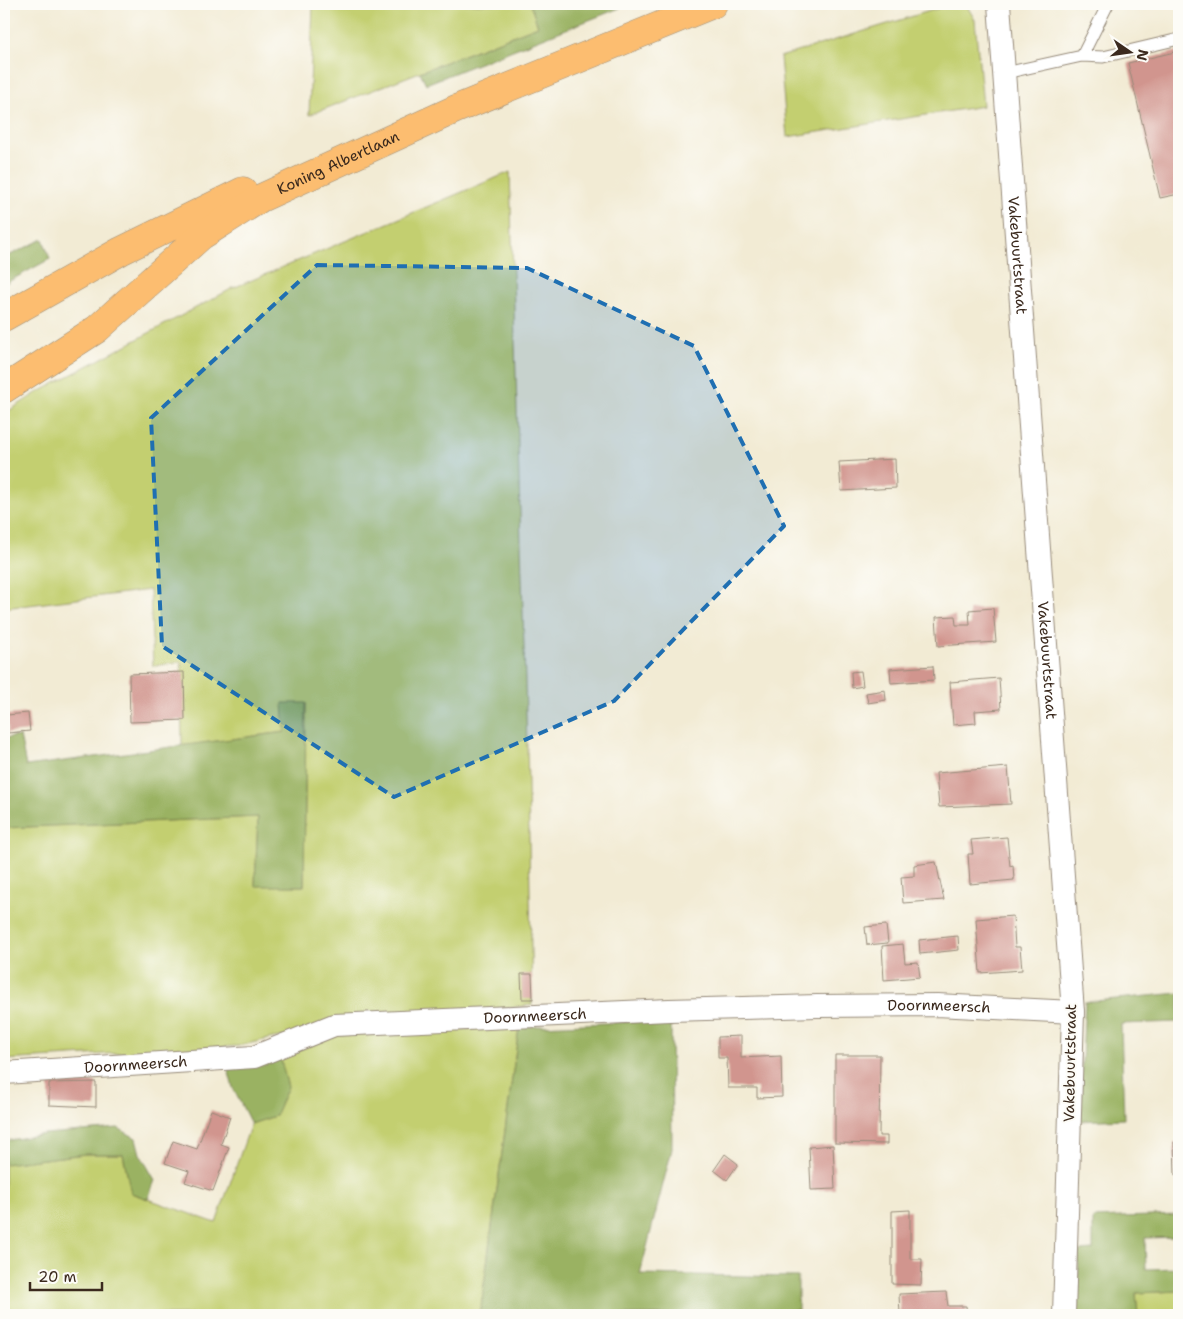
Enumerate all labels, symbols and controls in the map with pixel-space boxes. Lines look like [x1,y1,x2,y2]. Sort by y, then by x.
north arrow [1106,28,1156,78]
text: N [1133,47,1153,62]
street label: Koning Albertlaan [274,126,402,199]
street label: Vakebuurtstraat [1003,195,1032,315]
street label: Vakebuurtstraat [1033,600,1061,720]
street label: Doornmeersch [887,995,991,1018]
street label: Doornmeersch [483,1004,587,1028]
street label: Vakebuurtstraat [1059,1004,1081,1122]
street label: Doornmeersch [84,1051,188,1078]
scale bar [30,1259,102,1291]
text: 20 m [38,1267,77,1287]

